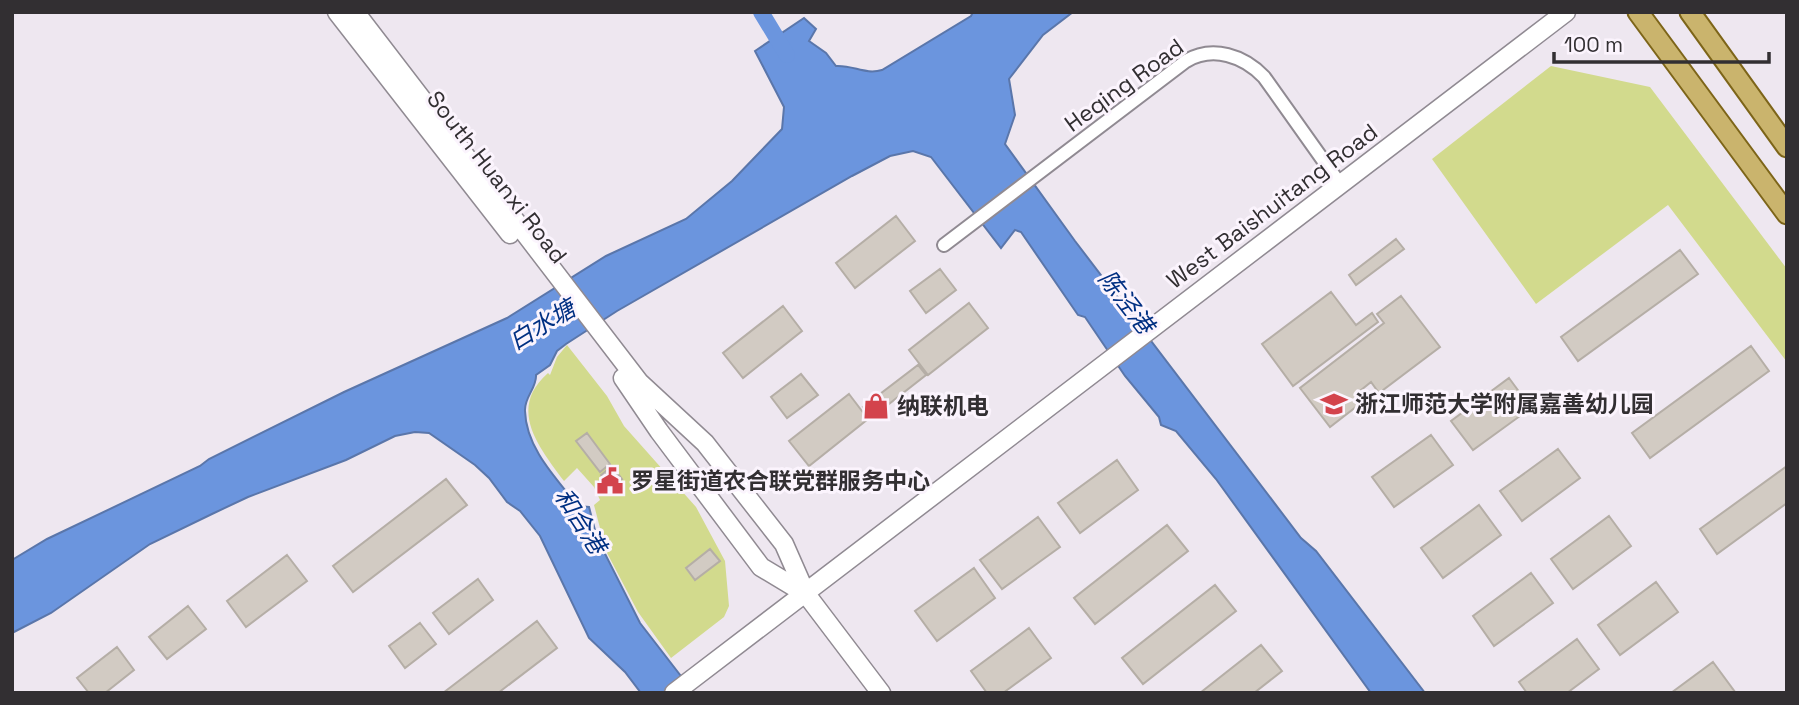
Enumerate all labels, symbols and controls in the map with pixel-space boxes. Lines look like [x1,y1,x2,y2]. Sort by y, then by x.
scale bar [1554,21,1769,65]
text: 100 m [1564,31,1623,58]
street label: Heqing Road [1058,32,1190,138]
street label: South Huanxi Road [420,85,574,269]
street label: West Baishuitang Road [1161,117,1383,295]
water label: 陈泾港 [1092,264,1163,342]
water label: 白水塘 [503,291,584,356]
school or university icon: 浙江师范大学附属嘉善幼儿园 [1319,389,1349,419]
place label: 浙江师范大学附属嘉善幼儿园 [1355,389,1654,419]
shop icon: 纳联机电 [861,391,891,421]
place label: 纳联机电 [897,391,989,421]
public building icon: 罗星街道农合联党群服务中心 [595,466,625,496]
place label: 罗星街道农合联党群服务中心 [631,466,930,496]
water label: 和合港 [548,482,615,562]

